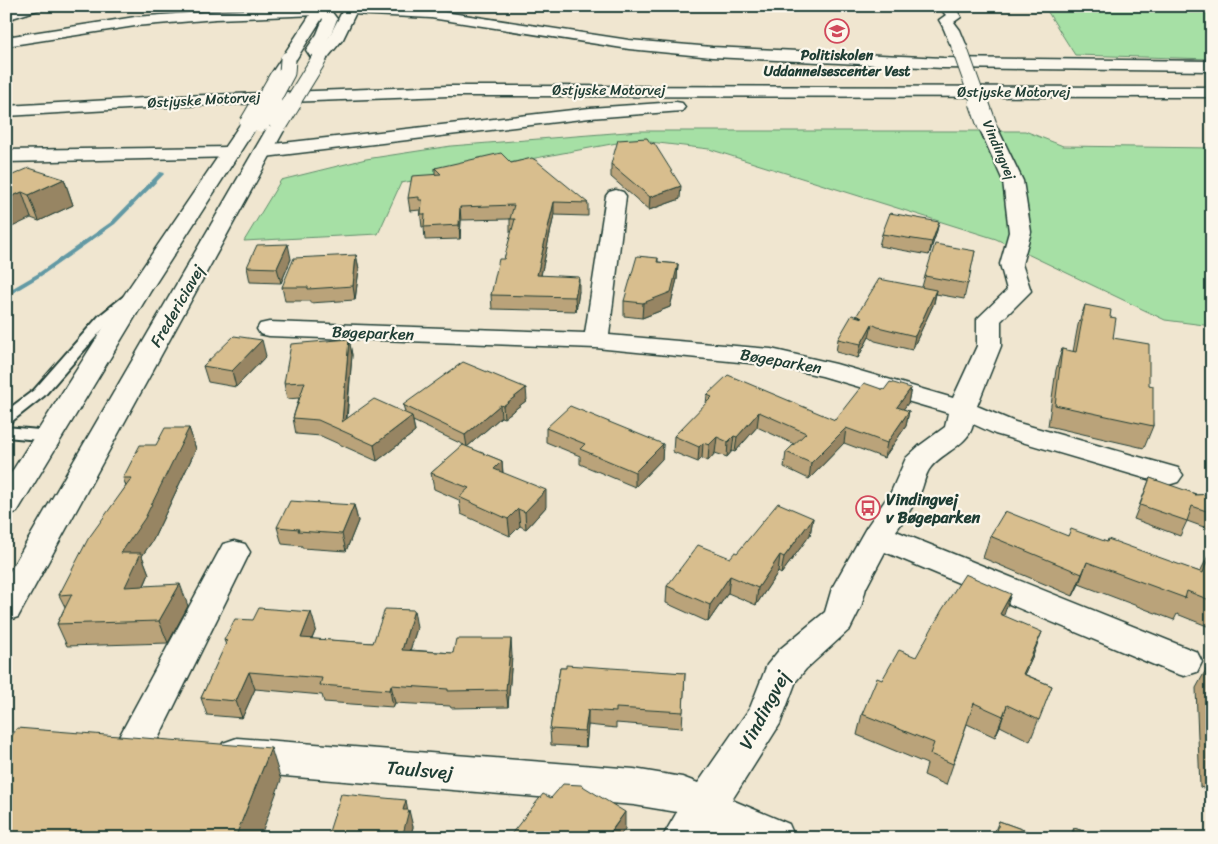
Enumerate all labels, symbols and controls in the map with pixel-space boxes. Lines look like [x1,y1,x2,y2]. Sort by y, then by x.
school or university icon: Politiskolen Uddannelsescenter Vest [824,18,850,44]
place label: Politiskolen Uddannelsescenter Vest [764,43,911,84]
street label: Østjyske Motorvej [552,78,666,103]
street label: Østjyske Motorvej [957,80,1071,105]
street label: Østjyske Motorvej [147,85,262,115]
street label: Vindingvej [975,116,1023,185]
street label: Fredericiavej [142,258,213,353]
street label: Bøgeparken [331,317,415,349]
street label: Bøgeparken [738,340,824,382]
place label: Vindingvej v Bøgeparken [886,485,980,532]
bus stop icon: Vindingvej v Bøgeparken [855,495,881,521]
street label: Vindingvej [729,663,799,755]
street label: Taulsvej [385,751,456,789]

